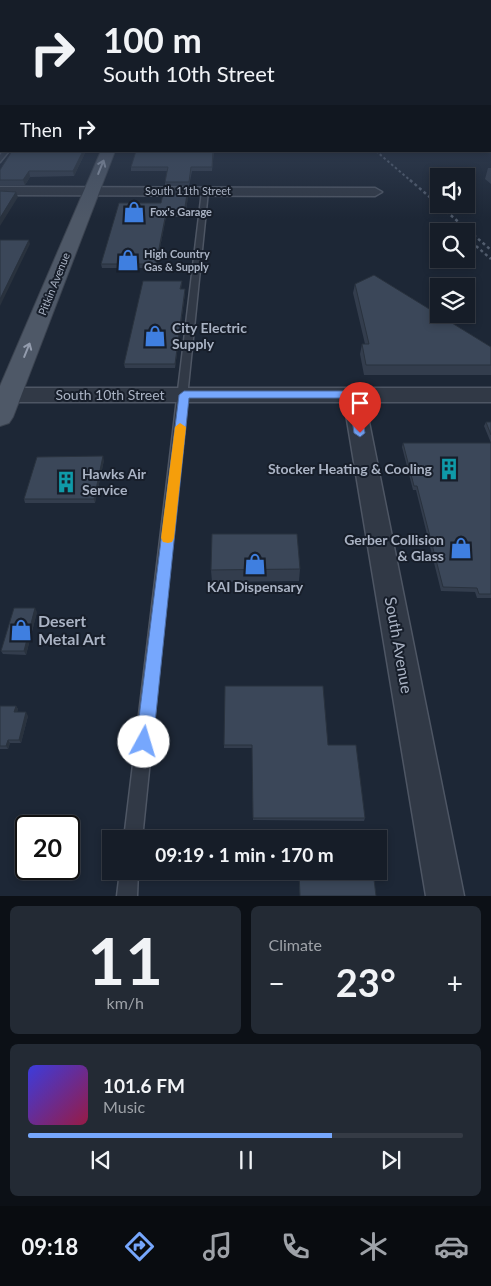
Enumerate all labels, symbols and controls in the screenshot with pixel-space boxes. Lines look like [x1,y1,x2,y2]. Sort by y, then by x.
text: 100 m [103,18,202,60]
icon: right [20,20,85,85]
text: South 10th Street [103,60,275,87]
icon: right [72,115,100,143]
text: Then [20,118,62,141]
one-way arrow [97,160,107,175]
map controls [430,168,475,323]
button: sound [430,168,475,213]
street label: South 11th Street [145,184,231,197]
shop icon: Fox's Garage [121,199,147,225]
place label: Fox's Garage [150,205,212,218]
button: search [430,223,475,268]
shop icon: High Country Gas & Supply [115,247,141,273]
place label: High Country Gas & Supply [144,247,210,273]
street label: Pitkin Avenue [35,250,72,317]
button: layers [430,278,475,323]
place label: City Electric Supply [172,319,247,352]
shop icon: City Electric Supply [142,323,168,349]
one-way arrow [23,343,32,358]
pin [339,382,381,433]
street label: South 10th Street [55,386,165,403]
icon: arrive [346,389,374,417]
building icon: Stocker Heating & Cooling [436,456,462,482]
place label: Stocker Heating & Cooling [268,460,433,477]
place label: Hawks Air Service [82,465,147,498]
building icon: Hawks Air Service [53,469,79,495]
place label: Gerber Collision & Glass [344,531,444,564]
shop icon: Gerber Collision & Glass [448,535,474,561]
shop icon: KAI Dispensary [242,551,268,577]
place label: KAI Dispensary [207,578,304,595]
street label: South Avenue [382,595,417,695]
place label: Desert Metal Art [38,611,106,648]
shop icon: Desert Metal Art [8,617,34,643]
position arrow [117,715,169,767]
speed limit sign: 20 [15,815,80,880]
text: 09:19 · 1 min · 170 m [155,843,334,866]
text: 11 [88,921,163,999]
text: Climate [269,935,322,954]
text: 23° [336,959,396,1005]
text: − [269,966,285,1000]
text: + [447,966,463,1000]
text: km/h [107,993,144,1012]
text: 101.6 FM [103,1074,185,1097]
text: Music [103,1097,145,1116]
icon: previous [87,1146,115,1174]
icon: pause [232,1146,260,1174]
icon: next [377,1146,405,1174]
icon: directions [122,1229,157,1264]
icon: music [200,1229,235,1264]
icon: phone [278,1229,313,1264]
icon: climate [356,1229,391,1264]
icon: car [434,1229,469,1264]
text: 09:18 [22,1233,78,1260]

